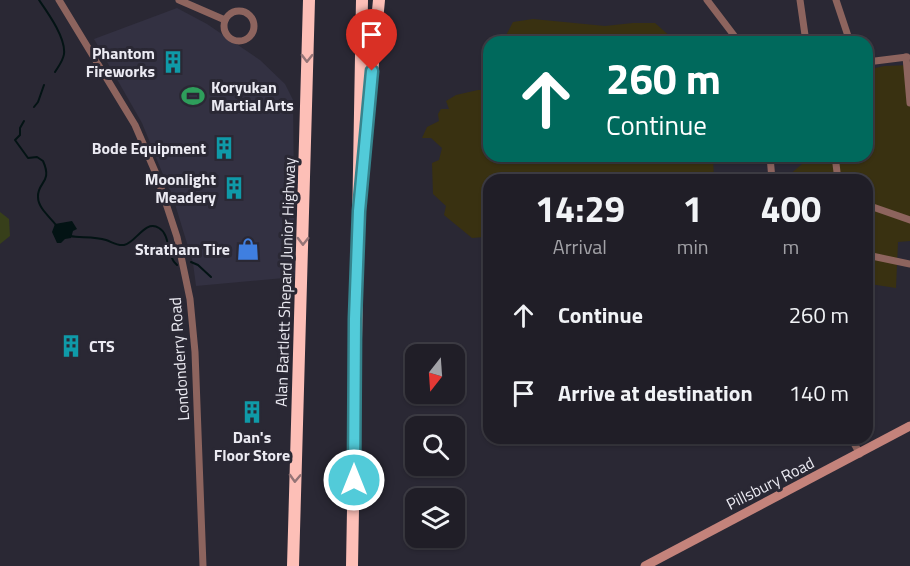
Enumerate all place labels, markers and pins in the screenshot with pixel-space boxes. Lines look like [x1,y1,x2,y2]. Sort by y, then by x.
pin [346,9,397,71]
place label: Phantom Fireworks [86,41,155,83]
building icon: Phantom Fireworks [160,49,186,75]
place label: Koryukan Martial Arts [211,75,294,117]
sports icon: Koryukan Martial Arts [180,83,206,109]
building icon: Bode Equipment [211,135,237,161]
place label: Bode Equipment [92,136,206,160]
place label: Moonlight Meadery [145,167,216,209]
building icon: Moonlight Meadery [221,175,247,201]
shop icon: Stratham Tire [235,236,261,262]
place label: Stratham Tire [135,237,230,261]
building icon: CTS [58,333,84,359]
place label: CTS [89,334,115,358]
building icon: Dan's Floor Store [239,399,265,425]
place label: Dan's Floor Store [214,425,290,467]

